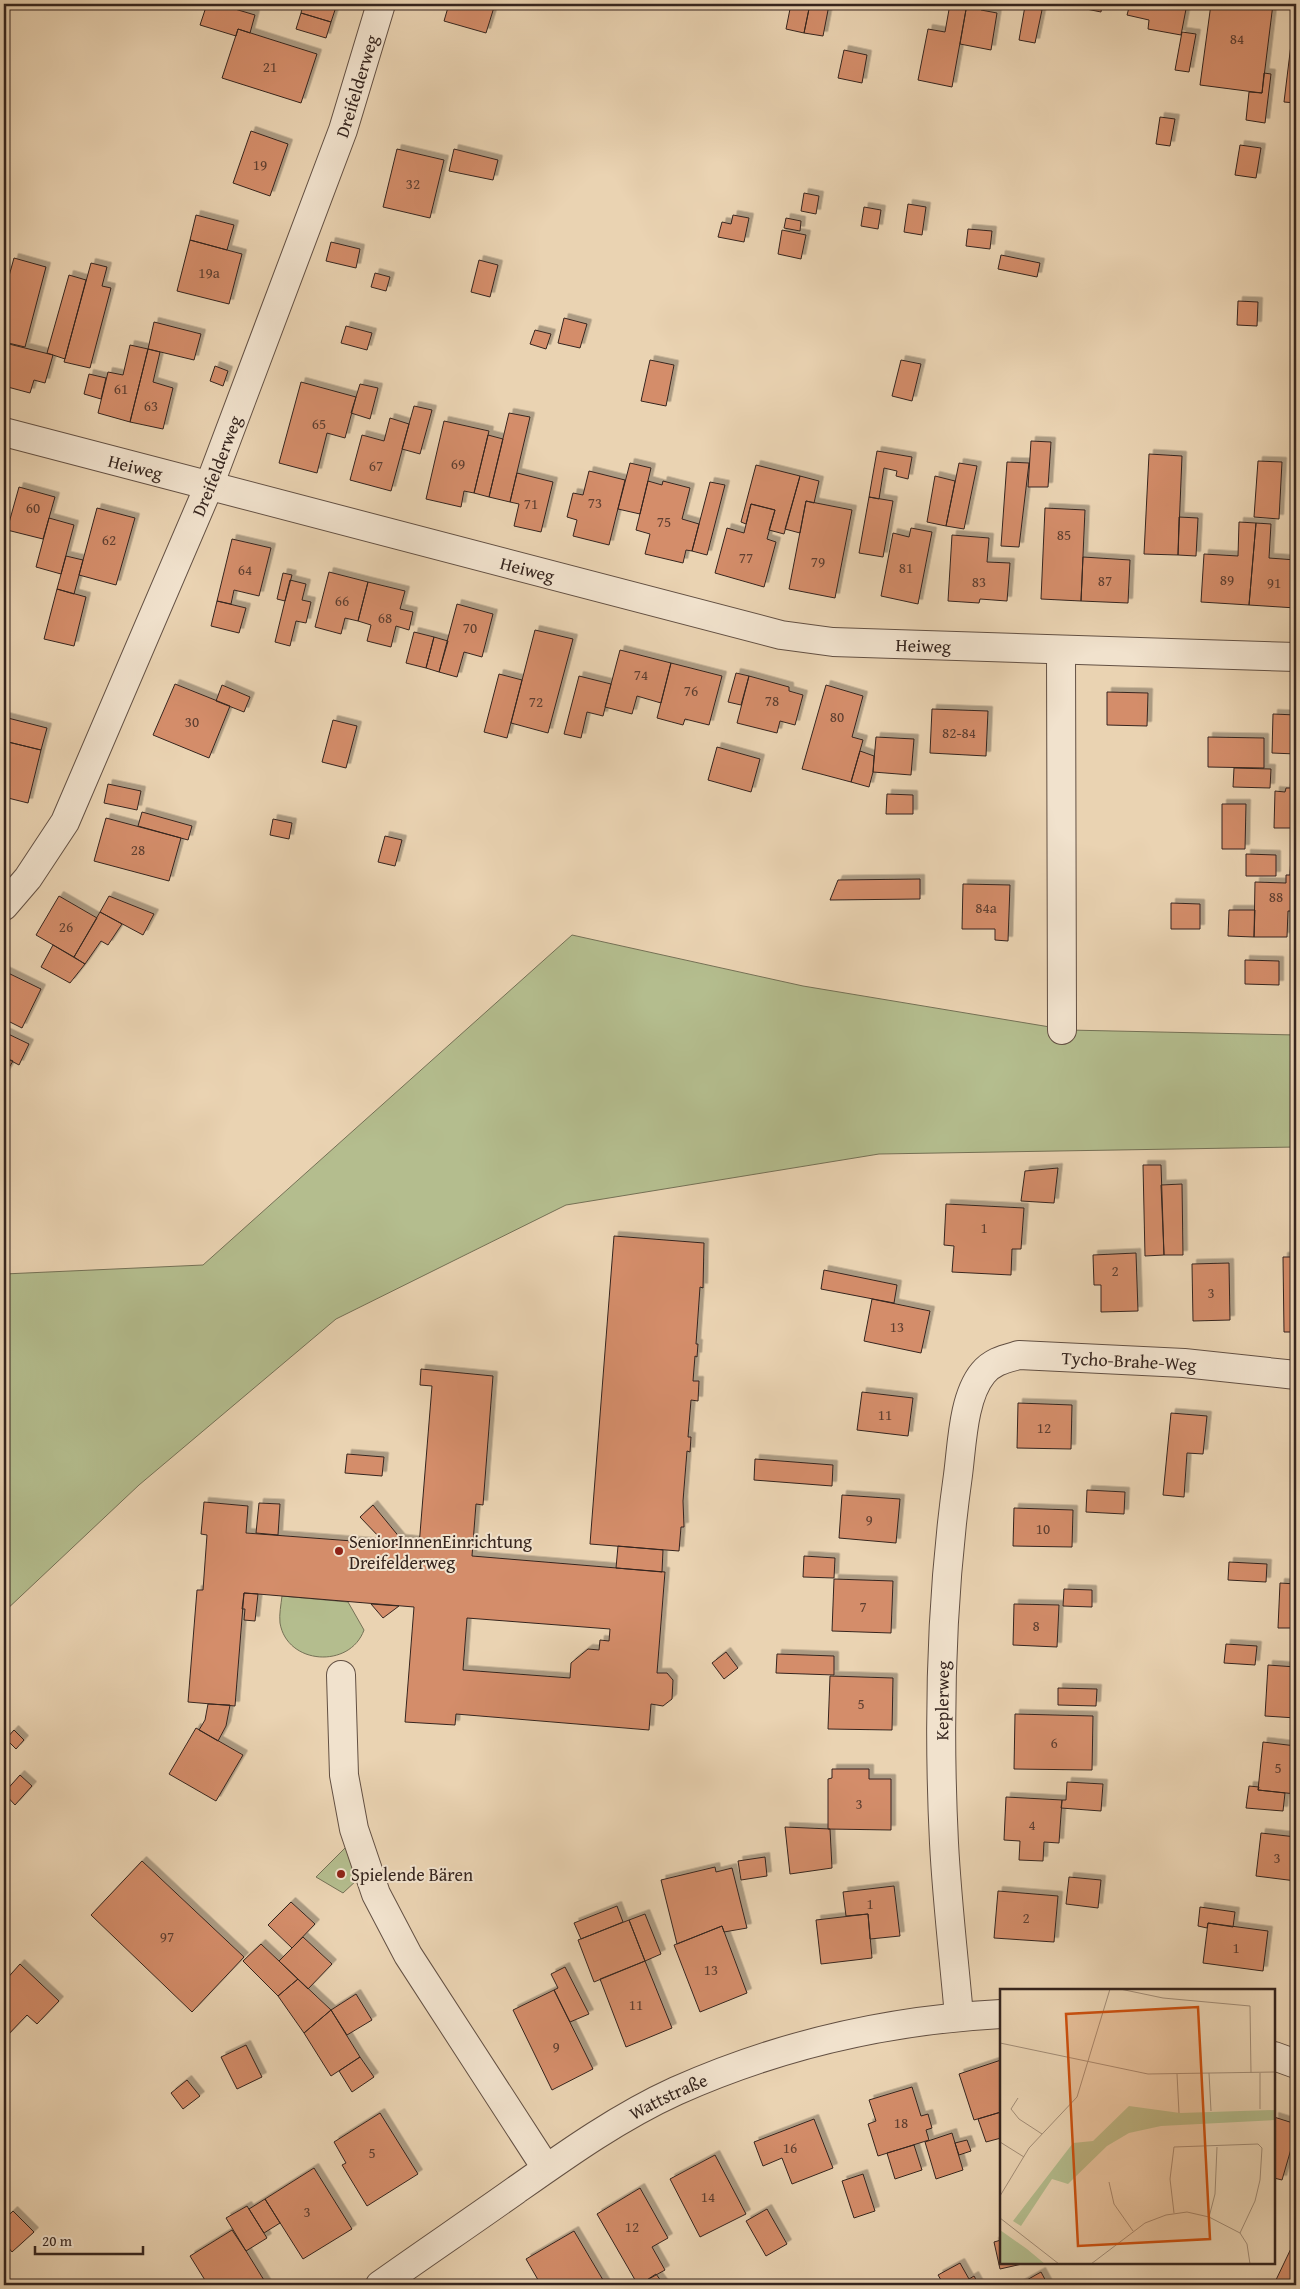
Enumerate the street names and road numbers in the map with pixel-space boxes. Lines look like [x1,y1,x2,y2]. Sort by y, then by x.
street label: Dreifelderweg [328,31,385,141]
street label: Dreifelderweg [184,411,248,520]
street label: Heiweg [105,446,166,486]
street label: Heiweg [497,549,558,589]
street label: Heiweg [895,631,952,659]
street label: Tycho-Brahe-Weg [1061,1344,1198,1378]
street label: Keplerweg [928,1660,956,1741]
street label: Wattstraße [624,2066,711,2126]

